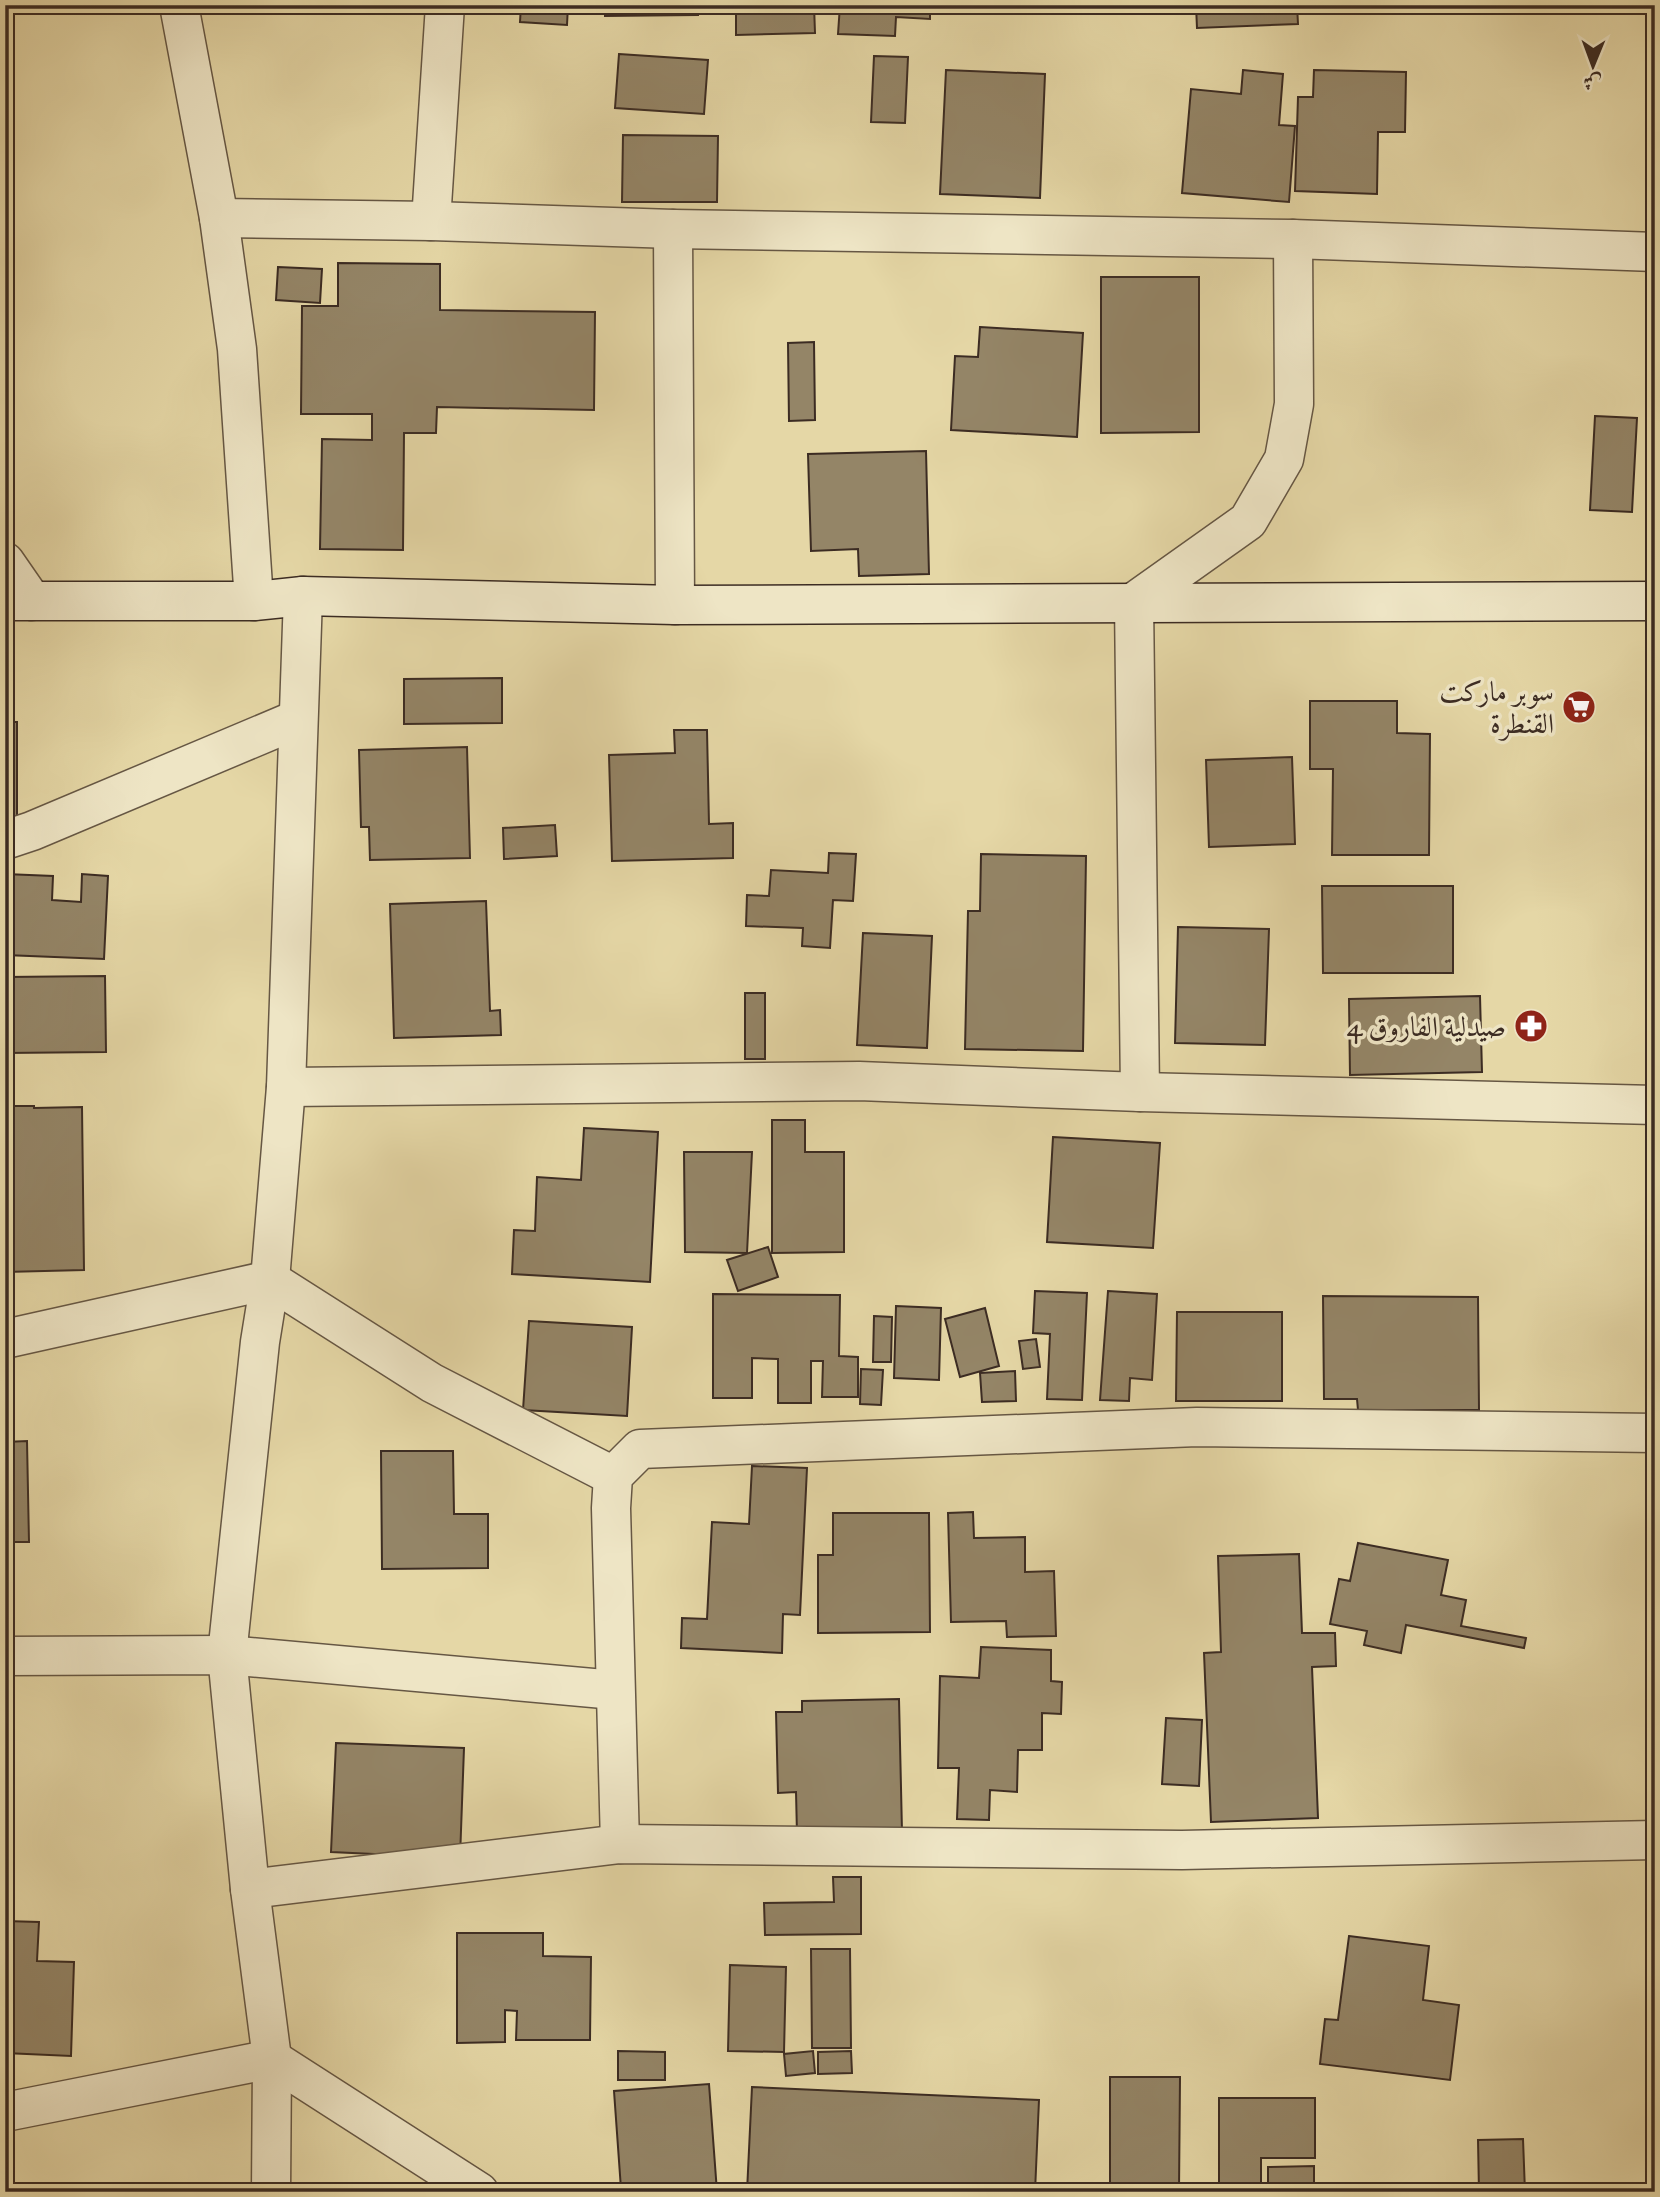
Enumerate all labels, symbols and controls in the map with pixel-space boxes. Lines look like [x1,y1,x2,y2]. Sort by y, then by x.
north arrow [1558,32,1628,102]
text: ش [1583,70,1602,93]
place label: سوبر ماركت القنطرة [1439,675,1554,742]
supermarket icon: سوبر ماركت القنطرة [1560,688,1598,726]
pharmacy icon: صيدلية الفاروق 4 [1512,1007,1550,1045]
place label: صيدلية الفاروق 4 [1346,1010,1506,1045]

